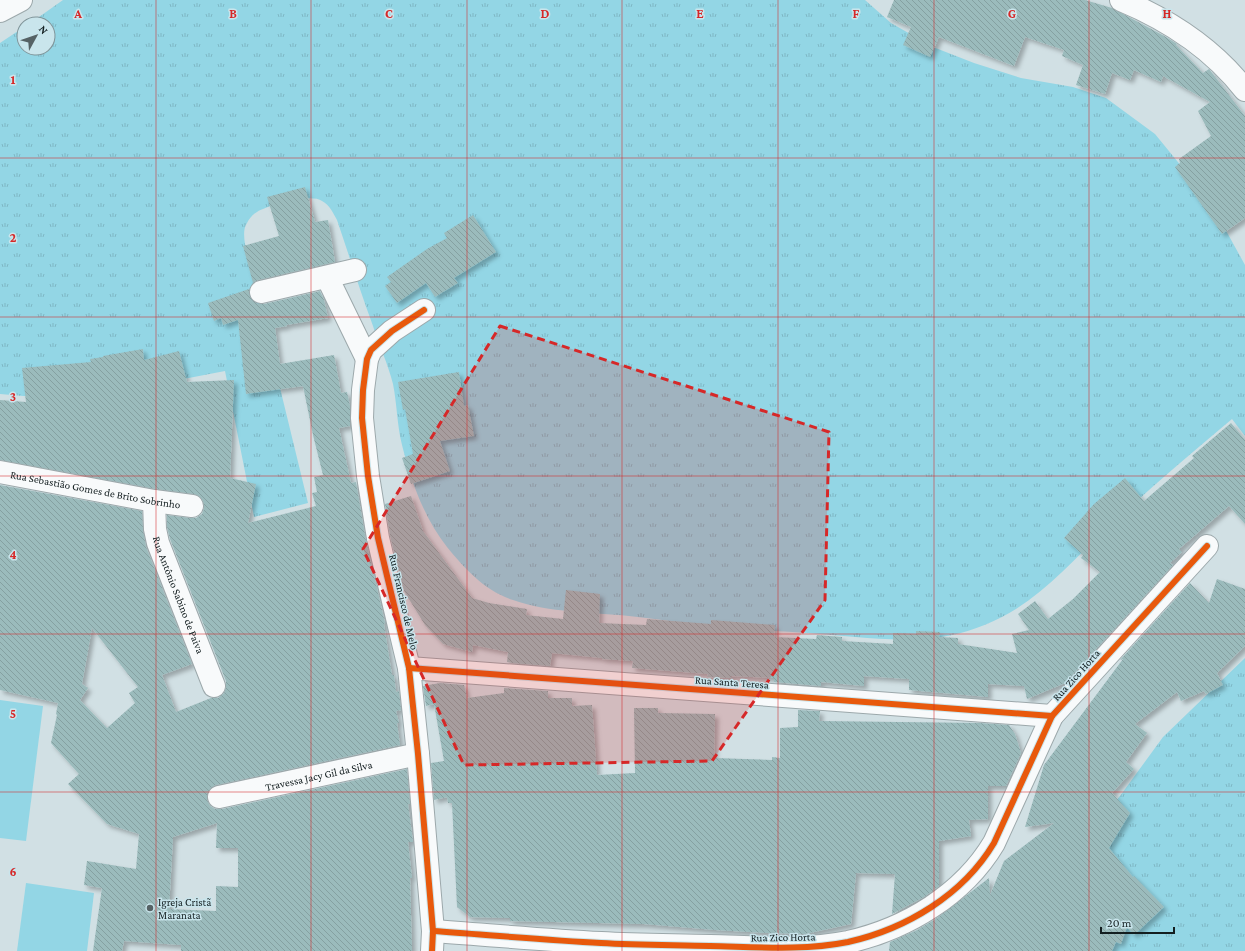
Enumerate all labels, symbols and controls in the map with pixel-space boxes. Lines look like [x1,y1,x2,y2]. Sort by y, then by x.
text: A [73,6,82,21]
text: B [229,6,237,21]
text: C [385,6,393,21]
text: D [541,6,550,21]
text: E [696,6,704,21]
text: F [853,6,860,21]
text: G [1008,6,1016,21]
text: H [1163,6,1172,21]
north arrow [16,16,56,56]
text: N [37,23,51,37]
text: 1 [11,72,16,87]
text: 2 [10,230,17,245]
text: 3 [10,389,16,404]
street label: Rua Sebastião Gomes de Brito Sobrinho [9,468,182,510]
street label: Rua Antônio Sabino de Paiva [151,535,207,655]
text: 4 [9,547,17,562]
street label: Rua Francisco de Melo [387,553,421,652]
street label: Rua Zico Horta [1050,647,1102,703]
street label: Rua Santa Teresa [695,673,769,691]
text: 5 [10,706,16,721]
street label: Travessa Jacy Gil da Silva [264,758,373,793]
text: 6 [9,864,17,879]
place label: Igreja Cristã Maranata [158,896,211,921]
marker: Igreja Cristã Maranata [145,903,155,913]
scale bar [1101,909,1174,935]
text: 20 m [1107,916,1132,930]
street label: Rua Zico Horta [750,930,816,944]

